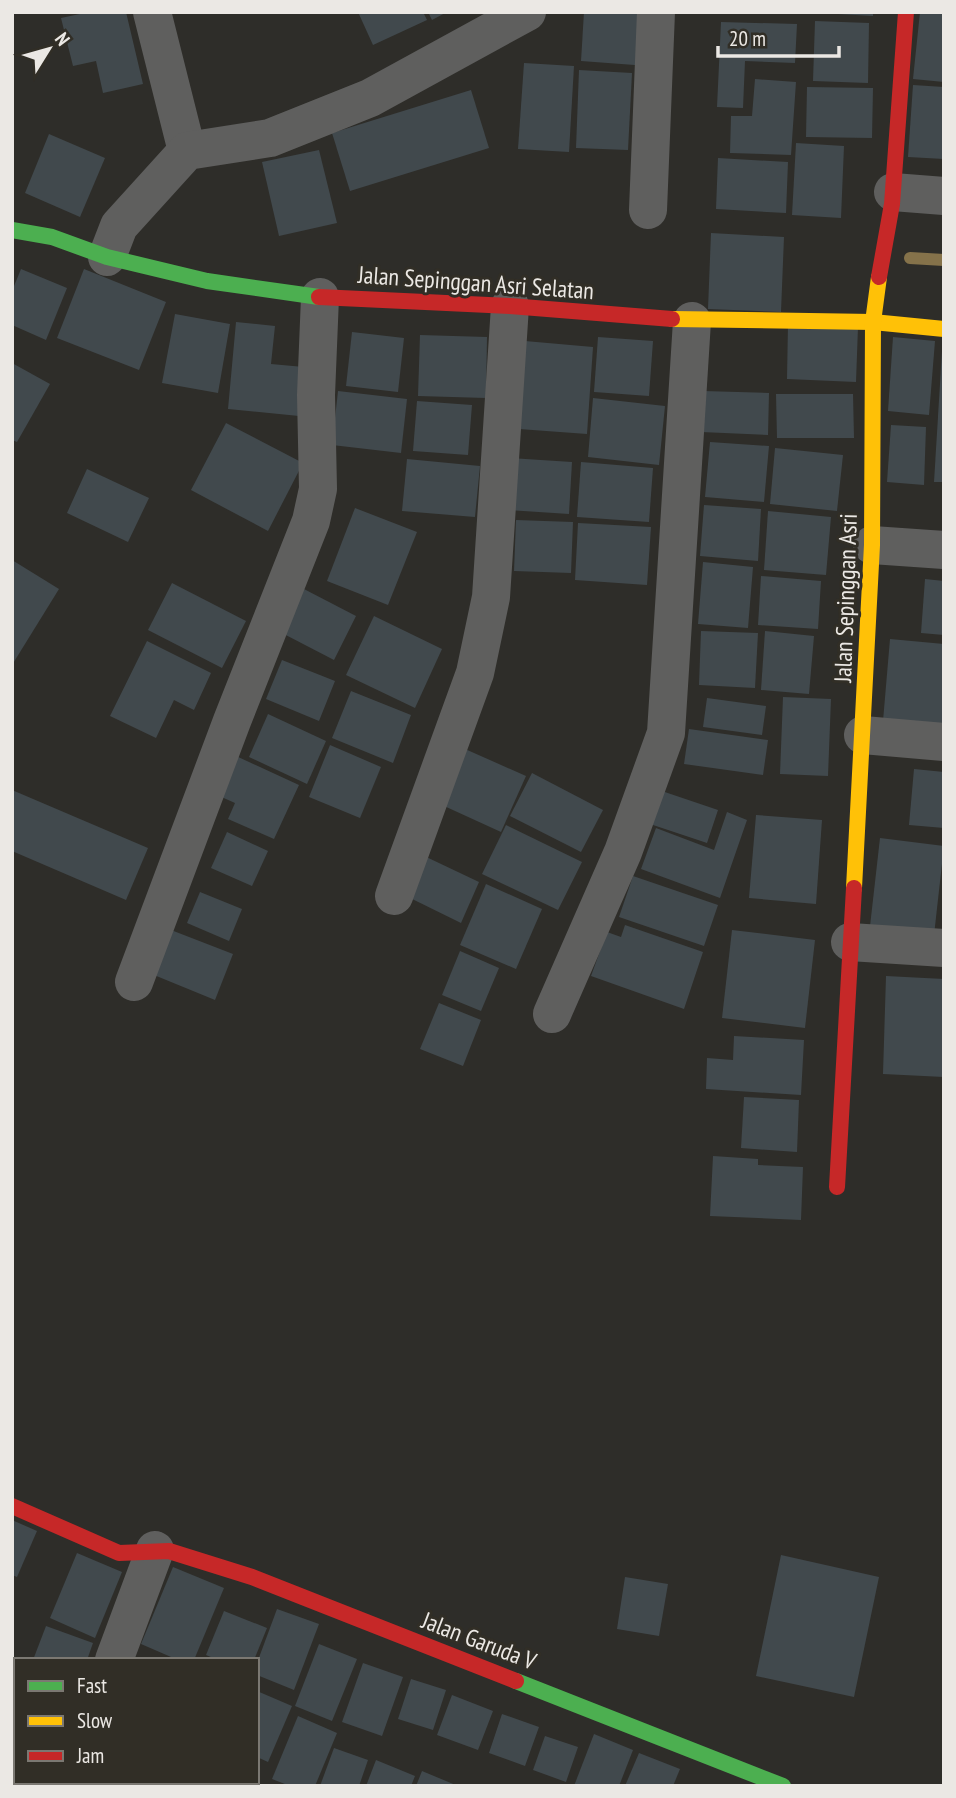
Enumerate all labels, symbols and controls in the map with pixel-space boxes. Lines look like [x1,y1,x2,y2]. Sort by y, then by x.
north arrow [14,14,84,84]
scale bar [718,14,839,58]
text: 20 m [729,25,766,52]
text: N [50,27,75,50]
street label: Jalan Sepinggan Asri Selatan [356,259,595,306]
street label: Jalan Sepinggan Asri [827,513,864,684]
street label: Jalan Garuda V [417,1604,542,1677]
legend [14,1658,259,1784]
text: Fast [77,1672,107,1699]
text: Slow [77,1707,113,1734]
text: Jam [76,1742,104,1769]

